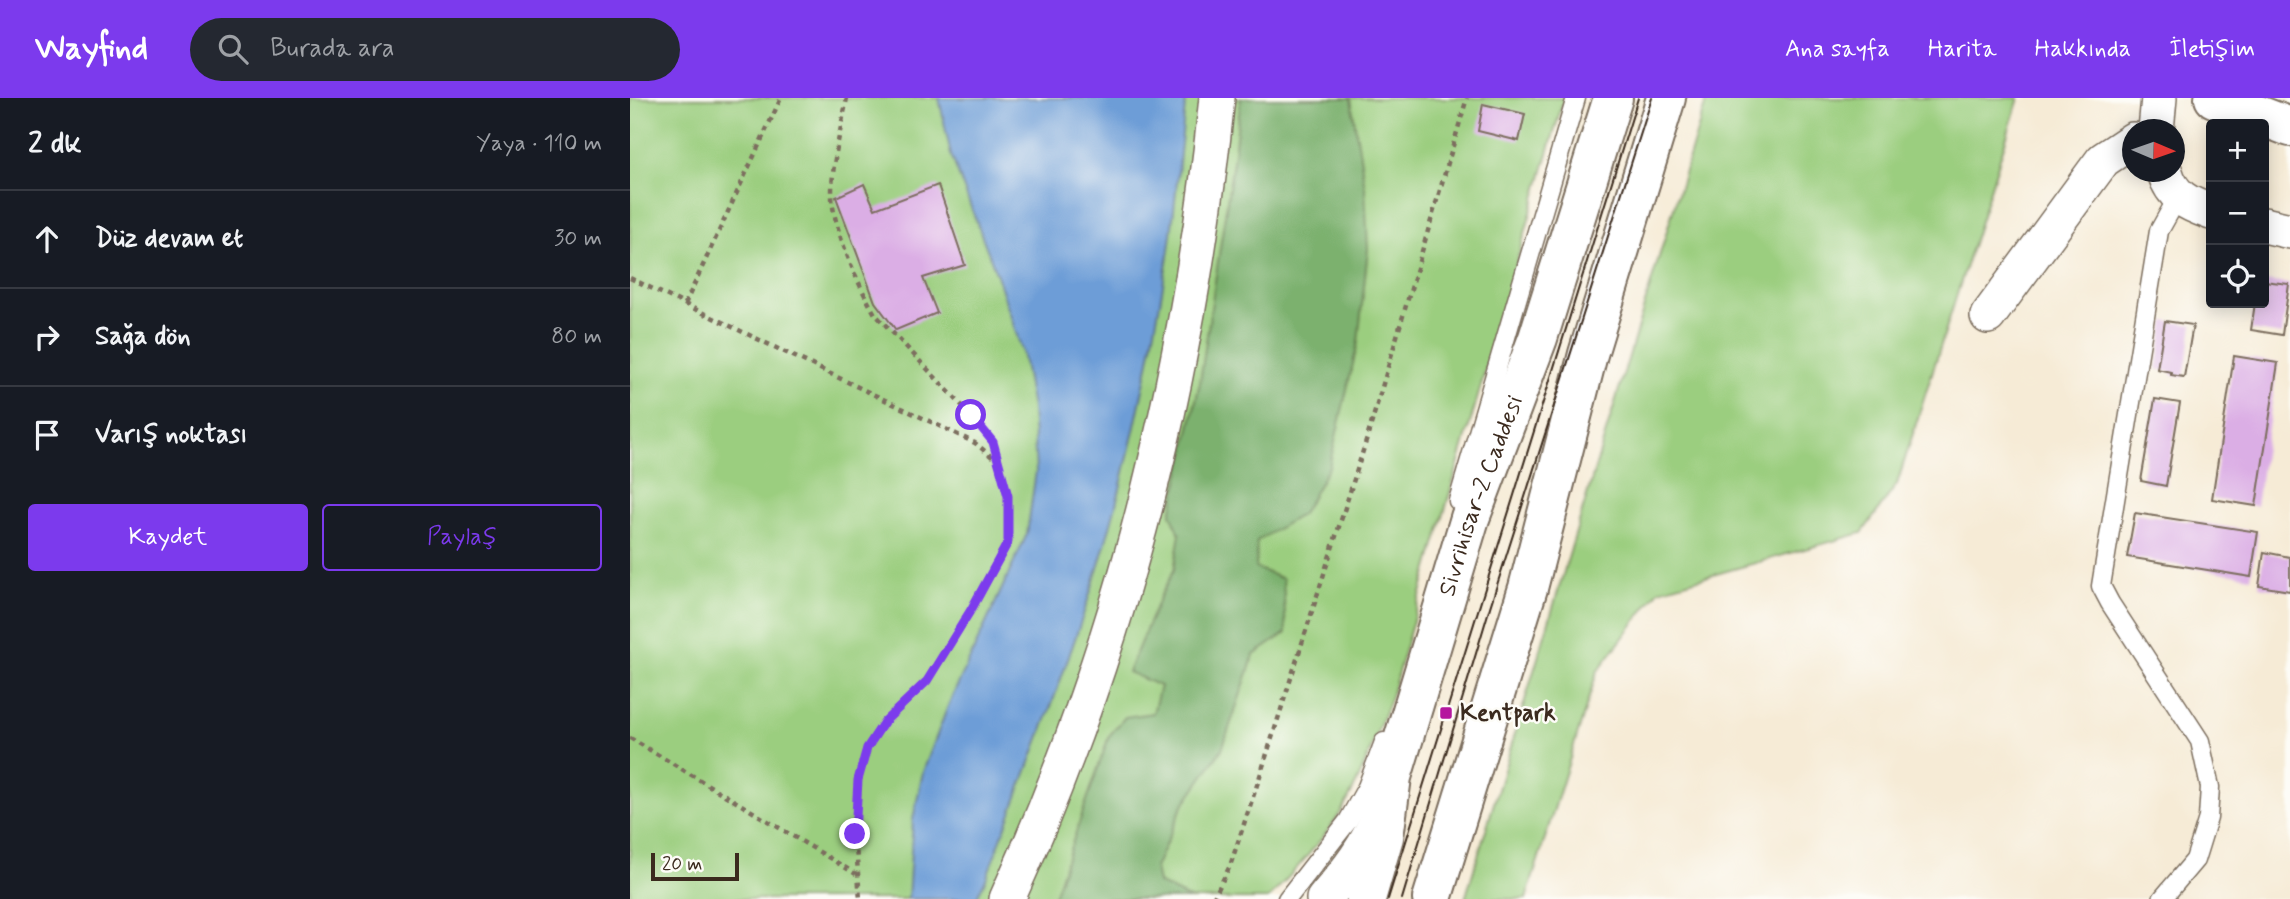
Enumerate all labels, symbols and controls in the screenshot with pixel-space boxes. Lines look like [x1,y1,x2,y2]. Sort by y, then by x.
search box [190,18,680,81]
text: Wayfind [35,27,148,71]
icon: search [214,30,252,68]
text: Burada ara [270,32,395,66]
text: Ana sayfa [1785,34,1890,65]
text: Harita [1928,34,1997,65]
text: Hakkında [2035,34,2131,65]
text: İletişim [2169,34,2255,65]
north arrow [2122,119,2185,182]
map controls [2206,119,2269,308]
button: + [2206,119,2269,182]
text: 2 dk [28,124,81,163]
text: Yaya · 110 m [476,129,602,159]
button: − [2206,182,2269,245]
icon: ahead [28,220,66,258]
text: Düz devam et [95,222,243,256]
text: 30 m [554,224,602,254]
button: locate [2206,245,2269,308]
icon: right [28,318,66,356]
text: Sağa dön [95,320,191,354]
text: 80 m [551,322,602,352]
street label: Sivrihisar-2 Caddesi [1432,391,1530,600]
route start [955,399,986,430]
icon: arrive [28,416,66,454]
text: Varış noktası [95,418,247,452]
button: Kaydet [28,504,308,571]
button: Paylaş [322,504,602,571]
place label: Kentpark [1460,698,1556,729]
marker: Kentpark [1438,705,1454,721]
route end [839,818,870,849]
scale bar [651,850,738,882]
text: 20 m [662,852,702,877]

